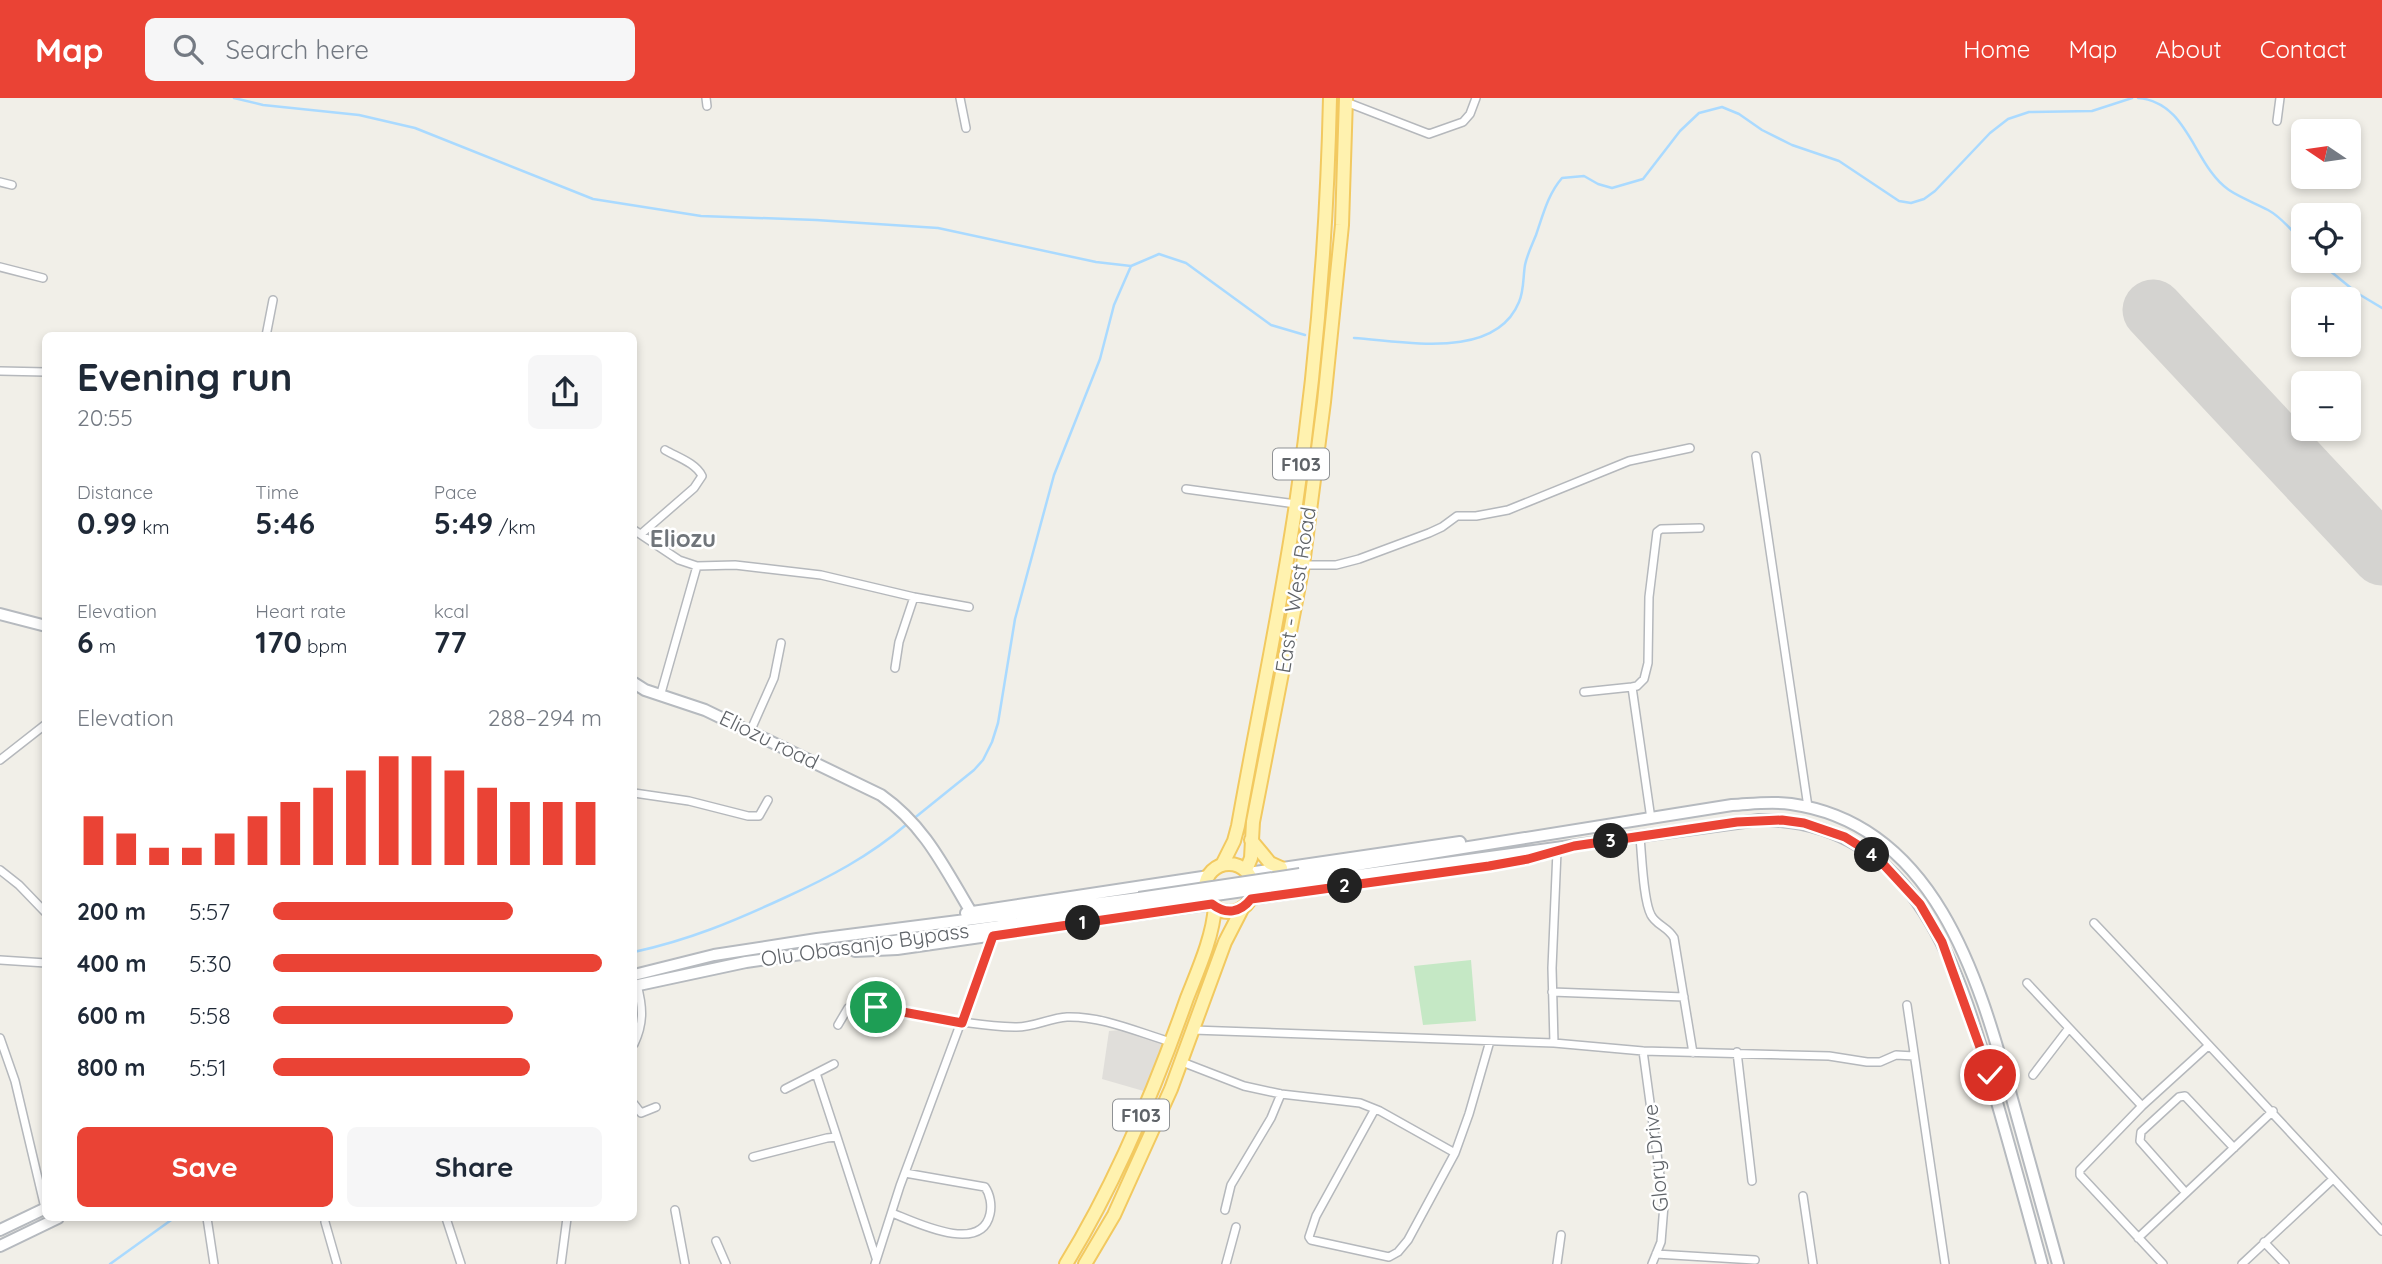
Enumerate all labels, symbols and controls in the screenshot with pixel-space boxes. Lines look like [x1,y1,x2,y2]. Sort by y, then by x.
search box [145,18,635,81]
text: Map [35,29,103,70]
icon: search [169,30,207,68]
text: Search here [225,33,369,66]
text: Home [1963,34,2030,64]
text: Map [2068,34,2117,64]
text: About [2155,34,2222,64]
text: Contact [2260,34,2347,64]
north arrow [2291,119,2361,189]
map controls [2291,119,2361,441]
button: locate [2291,203,2361,273]
button: + [2291,287,2361,357]
text: Evening run [77,353,292,401]
button: share [528,355,602,429]
button: − [2291,371,2361,441]
text: 20:55 [77,403,133,432]
road number: F103 [1273,448,1329,480]
text: Distance [77,480,153,504]
text: Time [255,480,299,504]
text: Pace [434,480,477,504]
text: 0.99 [77,504,137,542]
text: 5:46 [255,504,315,542]
text: 5:49 [434,504,493,542]
street label: East - West Road [1269,505,1321,675]
text: km [137,515,170,539]
text: /km [493,515,536,539]
district label: Eliozu [650,523,716,553]
text: Elevation [77,599,157,623]
text: Heart rate [255,599,346,623]
text: kcal [434,599,469,623]
text: 6 [77,623,94,661]
text: 170 [255,623,302,661]
text: 77 [434,623,467,661]
text: m [94,634,116,658]
text: bpm [302,634,347,658]
text: Elevation [77,703,174,732]
text: 288–294 m [488,703,602,732]
street label: Eliozu road [716,704,823,774]
pin: 3 [1594,824,1628,858]
text: 3 [1605,828,1616,852]
pin: 4 [1854,838,1890,872]
text: 4 [1866,842,1877,866]
pin: 2 [1328,868,1362,904]
text: 2 [1339,873,1350,897]
text: 200 m [77,897,146,926]
text: 5:57 [189,897,230,926]
pin: 1 [1066,906,1100,940]
text: 1 [1079,910,1086,934]
street label: Olu Obasanjo Bypass [759,917,971,971]
text: 400 m [77,949,146,978]
text: 5:30 [189,949,232,978]
pin [846,977,906,1037]
icon: arrive [857,988,895,1026]
text: 600 m [77,1001,146,1030]
text: 5:58 [189,1001,231,1030]
pin [1960,1045,2020,1105]
text: 800 m [77,1053,146,1082]
text: 5:51 [189,1053,227,1082]
icon: check [1971,1056,2009,1094]
road number: F103 [1113,1099,1169,1130]
street label: Glory Drive [1636,1103,1674,1213]
button: Save [77,1127,333,1207]
button: Share [347,1127,602,1207]

